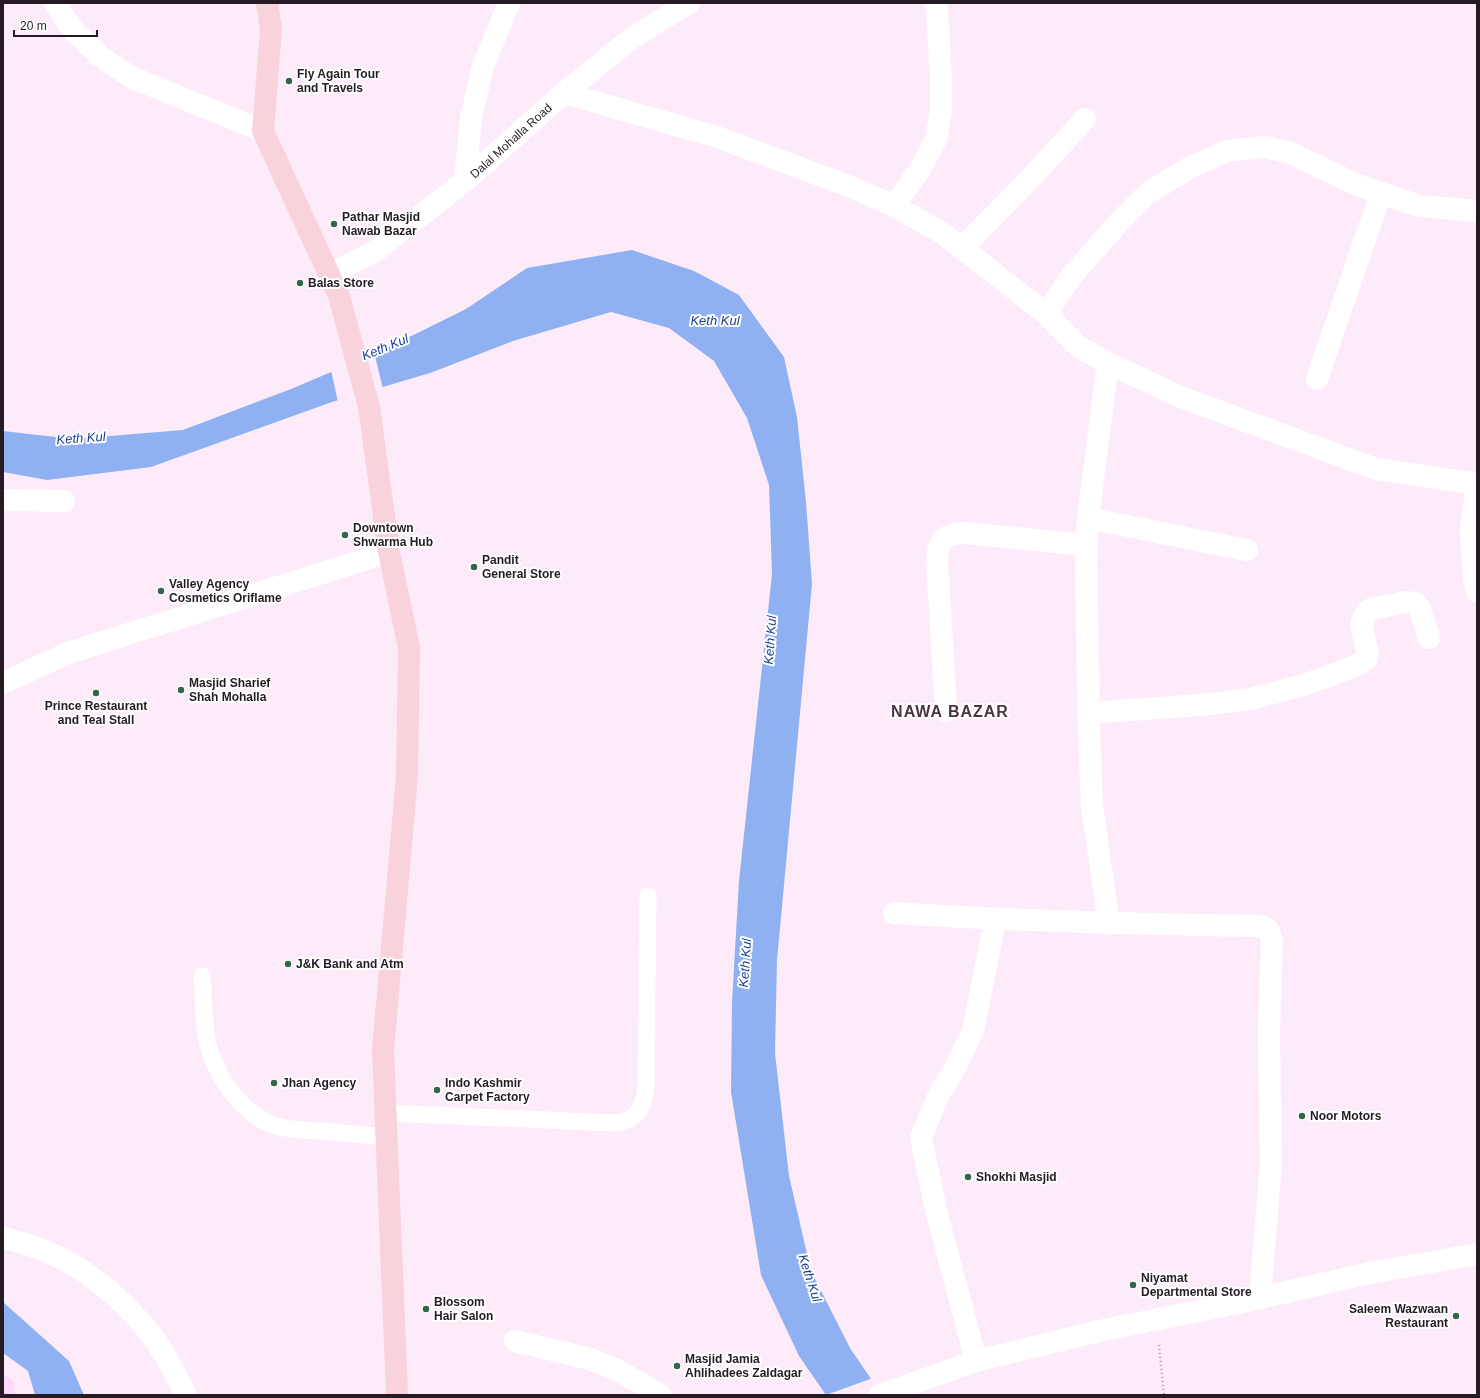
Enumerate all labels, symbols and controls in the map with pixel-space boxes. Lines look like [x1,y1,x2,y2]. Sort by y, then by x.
scale bar [14,12,97,38]
text: 20 m [20,19,47,33]
place label: Fly Again Tour and Travels [297,67,380,95]
marker: Fly Again Tour and Travels [284,76,294,86]
street label: Dalal Mohalla Road [467,101,555,181]
place label: Pathar Masjid Nawab Bazar [342,210,420,238]
marker: Pathar Masjid Nawab Bazar [329,219,339,229]
place label: Balas Store [308,276,374,290]
marker: Balas Store [295,278,305,288]
water label: Keth Kul [690,313,741,328]
water label: Keth Kul [359,330,412,363]
water label: Keth Kul [56,429,107,447]
place label: Downtown Shwarma Hub [353,521,433,549]
marker: Downtown Shwarma Hub [340,530,350,540]
place label: Pandit General Store [482,553,561,581]
marker: Pandit General Store [469,562,479,572]
place label: Valley Agency Cosmetics Oriflame [169,577,282,605]
marker: Valley Agency Cosmetics Oriflame [156,586,166,596]
water label: Keth Kul [761,614,779,665]
place label: Masjid Sharief Shah Mohalla [189,676,271,704]
marker: Masjid Sharief Shah Mohalla [176,685,186,695]
marker: Prince Restaurant and Teal Stall [91,688,101,698]
place label: Prince Restaurant and Teal Stall [45,699,147,727]
district label: NAWA BAZAR [891,703,1009,720]
water label: Keth Kul [736,937,754,988]
place label: J&K Bank and Atm [296,957,404,971]
marker: J&K Bank and Atm [283,959,293,969]
place label: Jhan Agency [282,1076,357,1090]
place label: Indo Kashmir Carpet Factory [445,1076,530,1104]
marker: Jhan Agency [269,1078,279,1088]
marker: Indo Kashmir Carpet Factory [432,1085,442,1095]
place label: Noor Motors [1310,1109,1382,1123]
marker: Noor Motors [1297,1111,1307,1121]
place label: Shokhi Masjid [976,1170,1057,1184]
marker: Shokhi Masjid [963,1172,973,1182]
water label: Keth Kul [795,1252,825,1305]
place label: Niyamat Departmental Store [1141,1271,1252,1299]
marker: Niyamat Departmental Store [1128,1280,1138,1290]
place label: Blossom Hair Salon [434,1295,493,1323]
place label: Saleem Wazwaan Restaurant [1349,1302,1448,1330]
marker: Blossom Hair Salon [421,1304,431,1314]
marker: Saleem Wazwaan Restaurant [1451,1311,1461,1321]
place label: Masjid Jamia Ahlihadees Zaldagar [685,1352,803,1380]
marker: Masjid Jamia Ahlihadees Zaldagar [672,1361,682,1371]

